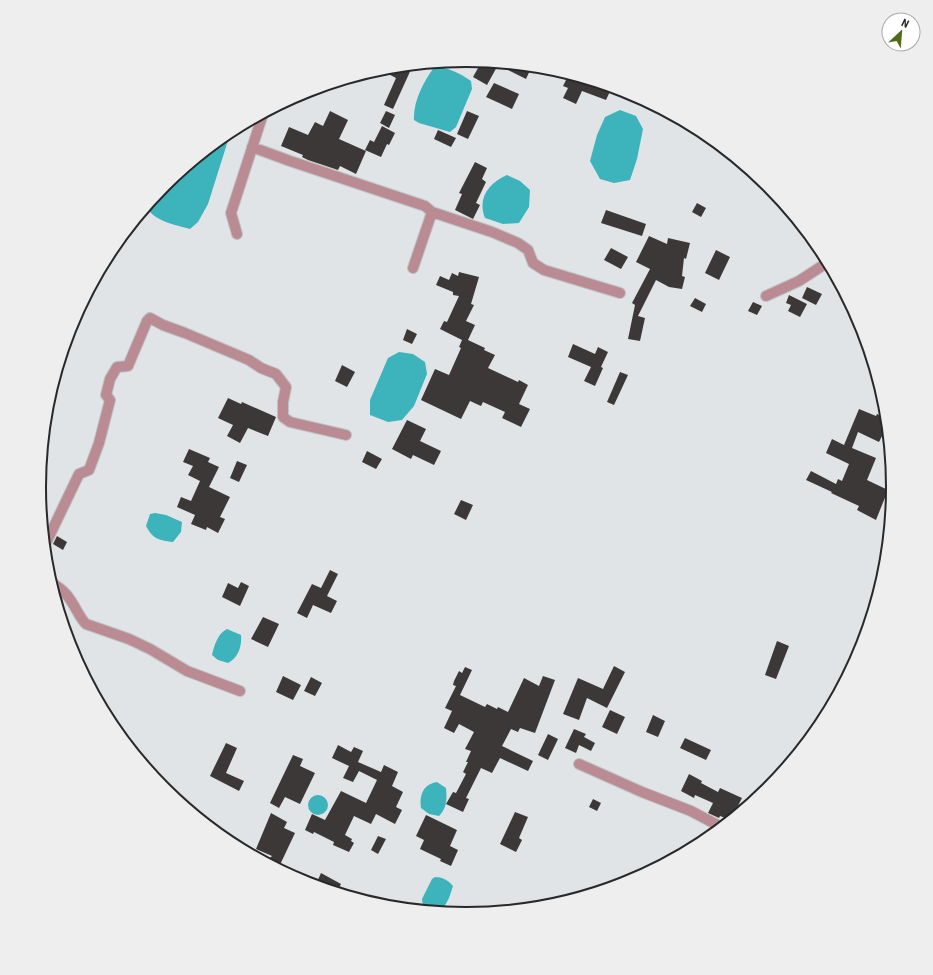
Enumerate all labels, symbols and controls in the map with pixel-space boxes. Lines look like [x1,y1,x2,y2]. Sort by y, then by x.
north arrow [881,12,921,52]
text: N [899,16,911,31]

